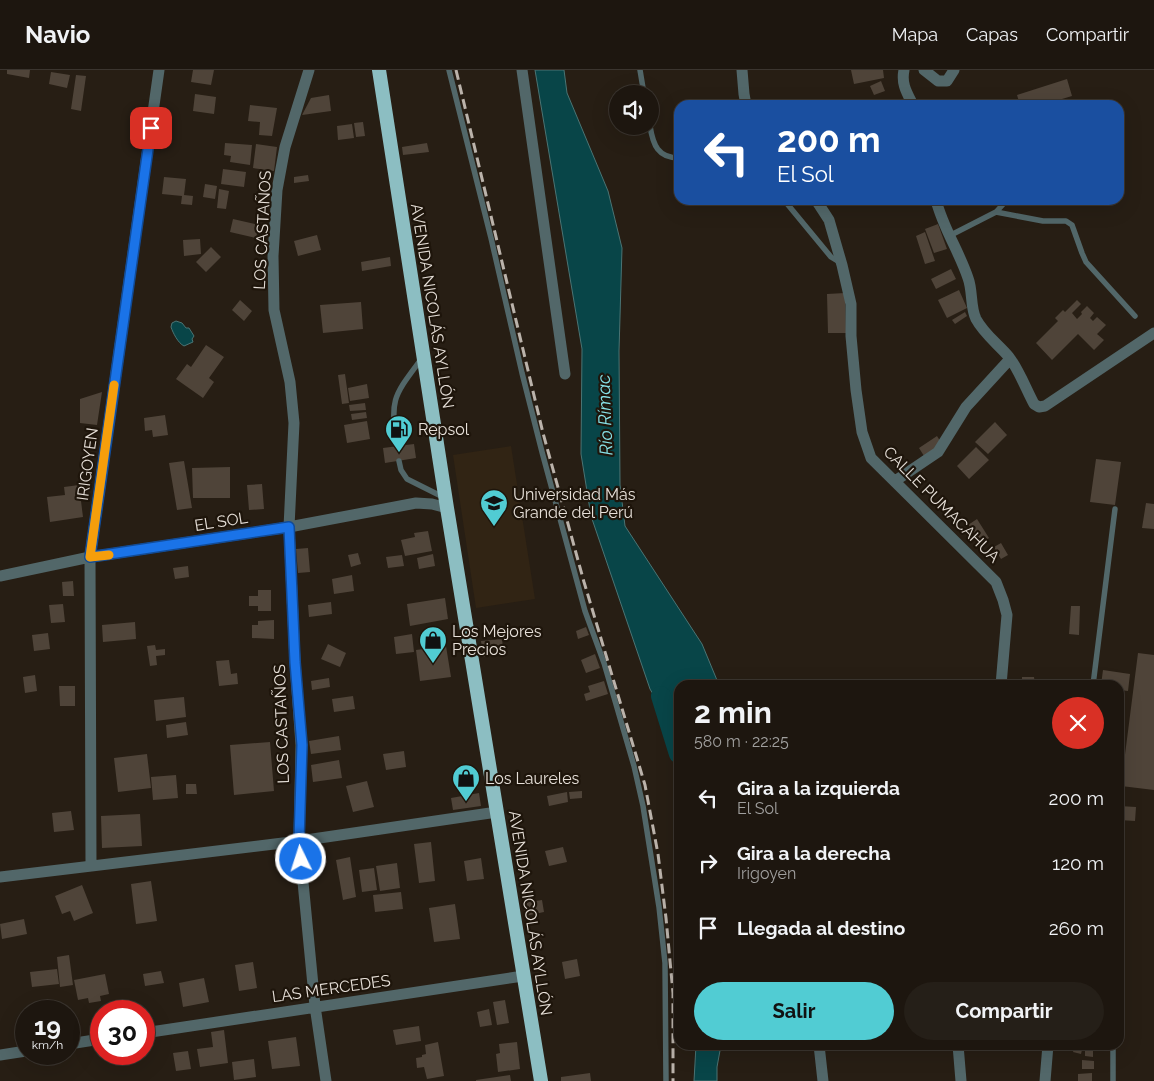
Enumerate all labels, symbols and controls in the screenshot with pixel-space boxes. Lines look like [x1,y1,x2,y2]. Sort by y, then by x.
text: Navio [25,20,90,49]
text: Mapa [892,24,938,45]
text: Capas [966,24,1018,45]
text: Compartir [1046,24,1129,45]
map controls [609,85,659,135]
button: sound [609,85,659,135]
pin [130,107,172,149]
icon: arrive [137,114,165,142]
text: 200 m [777,119,881,160]
icon: left [694,120,759,185]
text: El Sol [777,161,834,187]
street label: LOS CASTAÑOS [249,170,275,290]
street label: AVENIDA NICOLÁS AYLLÓN [407,202,459,410]
water label: Río Rímac [593,374,616,456]
fuel station icon: Repsol [384,414,414,453]
place label: Repsol [418,420,470,439]
street label: IRIGOYEN [73,426,102,502]
street label: CALLE PUMACAHUA [880,442,1004,567]
place label: Universidad Más Grande del Perú [513,485,636,522]
school or university icon: Universidad Más Grande del Perú [479,488,509,527]
street label: EL SOL [193,508,250,535]
place label: Los Mejores Precios [452,622,542,659]
shop icon: Los Mejores Precios [418,625,448,664]
street label: LOS CASTAÑOS [269,664,293,784]
text: 2 min [694,695,772,730]
button: close [1052,697,1104,749]
text: 580 m · 22:25 [694,732,789,751]
shop icon: Los Laureles [451,763,481,802]
place label: Los Laureles [485,769,580,788]
text: Gira a la izquierda [737,777,900,799]
icon: left [694,784,722,812]
text: 200 m [1049,787,1104,809]
text: El Sol [737,799,778,818]
street label: AVENIDA NICOLÁS AYLLÓN [505,809,557,1017]
position arrow [274,832,326,884]
text: Gira a la derecha [737,842,891,864]
icon: right [694,849,722,877]
text: 120 m [1052,852,1104,874]
text: Irigoyen [737,864,796,883]
icon: arrive [694,914,722,942]
text: Llegada al destino [737,917,905,939]
text: 260 m [1049,917,1104,939]
street label: LAS MERCEDES [271,971,392,1006]
button: Salir [694,982,894,1040]
button: Compartir [904,982,1104,1040]
speed limit sign: 30 [90,1000,155,1065]
text: 19 [34,1011,61,1041]
text: km/h [32,1038,63,1052]

